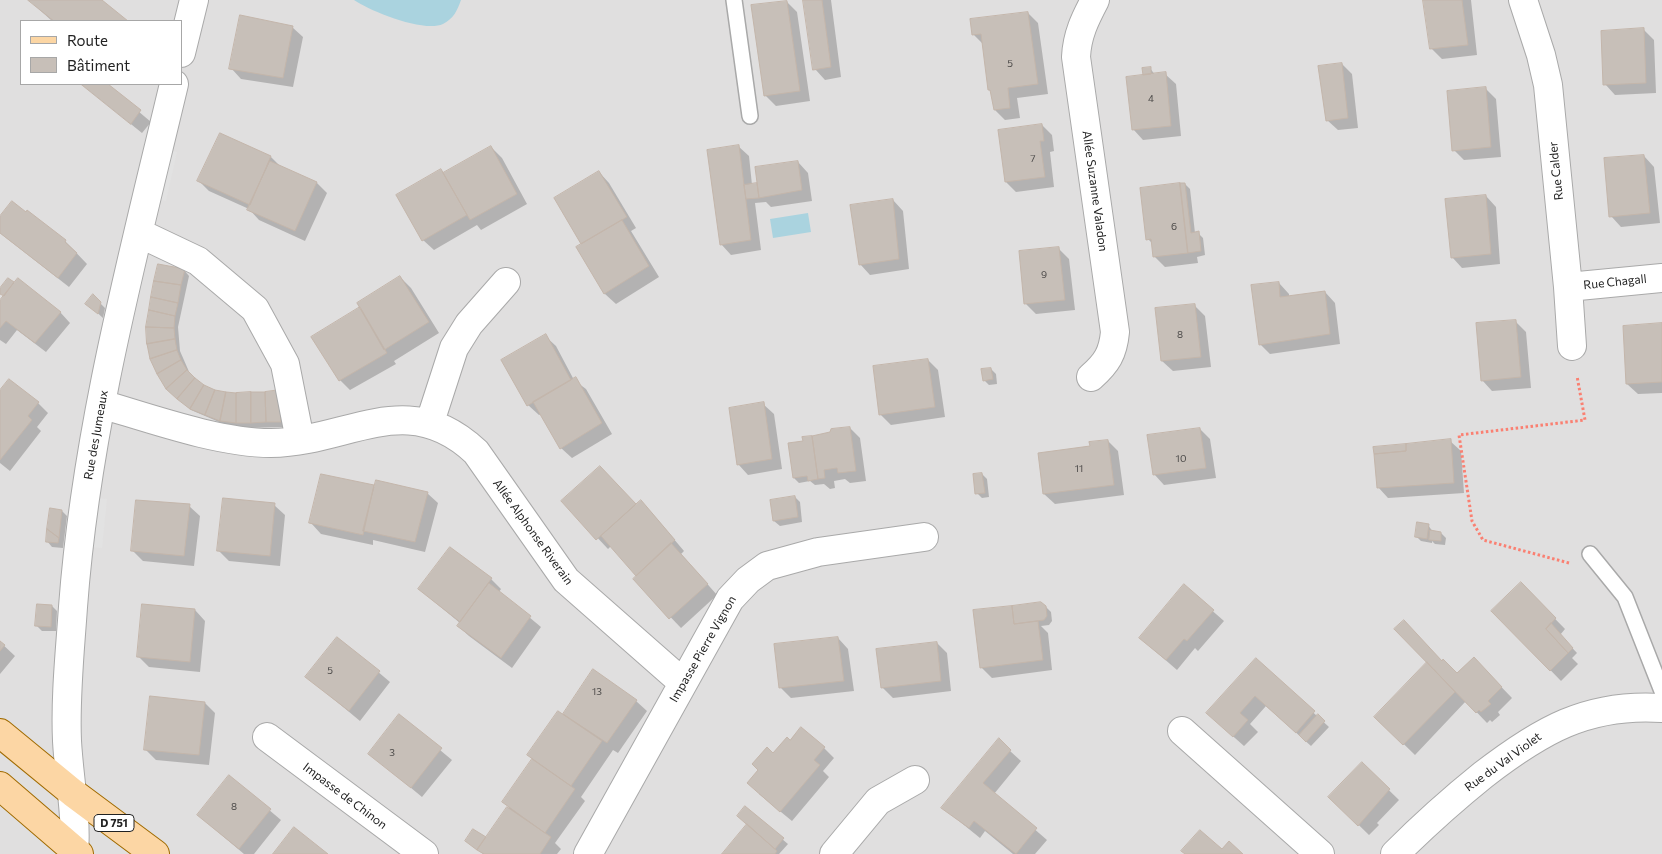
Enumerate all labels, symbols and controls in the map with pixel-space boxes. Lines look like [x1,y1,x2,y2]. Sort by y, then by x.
legend [20,20,182,85]
text: Route [67,31,108,49]
text: Bâtiment [67,56,130,74]
house number: 5 [1007,58,1013,70]
house number: 4 [1148,93,1154,105]
street label: Allée Suzanne Valadon [1079,130,1111,252]
street label: Rue Calder [1546,141,1566,201]
house number: 7 [1030,153,1036,165]
house number: 6 [1171,221,1177,233]
house number: 9 [1041,269,1047,281]
street label: Rue Chagall [1583,272,1647,292]
house number: 8 [1177,329,1183,341]
street label: Rue des Jumeaux [81,389,111,481]
house number: 10 [1176,453,1186,465]
house number: 11 [1075,463,1083,475]
street label: Allée Alphonse Riverain [490,476,576,588]
street label: Impasse Pierre Vignon [667,593,739,705]
house number: 5 [327,665,333,677]
house number: 13 [592,686,602,698]
street label: Rue du Val Violet [1462,729,1544,795]
house number: 3 [389,747,395,759]
street label: Impasse de Chinon [300,760,390,832]
house number: 8 [231,801,237,813]
road number: D 751 [94,814,134,831]

